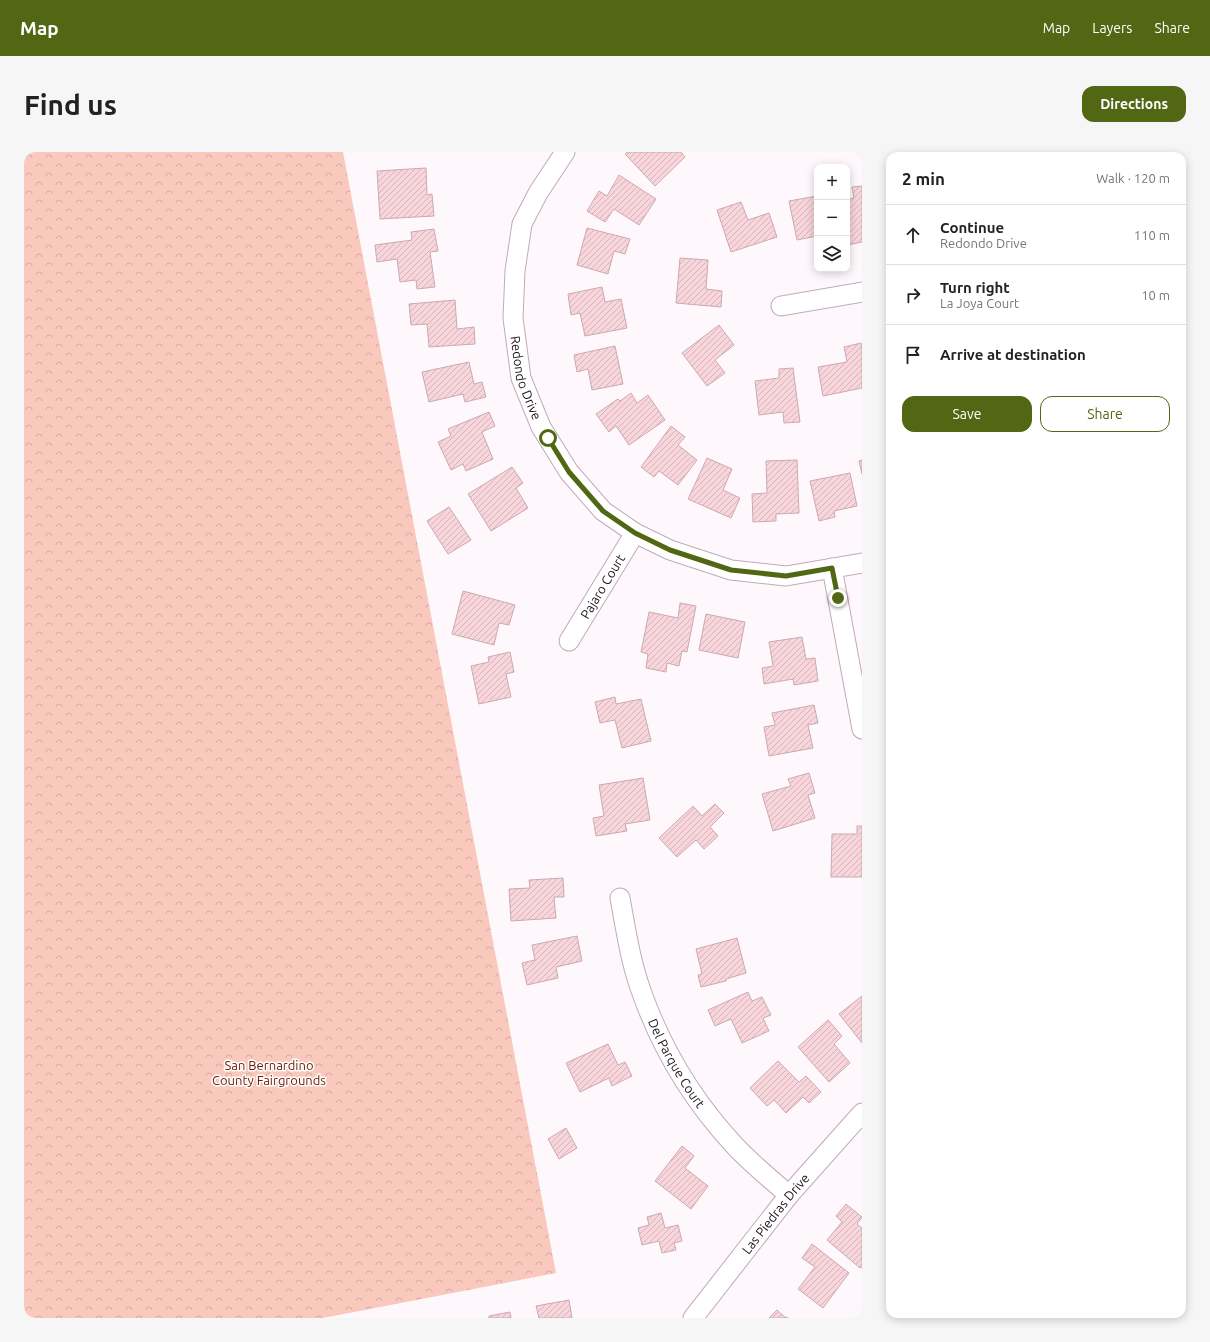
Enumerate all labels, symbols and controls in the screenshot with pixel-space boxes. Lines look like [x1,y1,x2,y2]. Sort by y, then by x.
text: Map [20,17,59,39]
text: Map [1043,20,1070,36]
text: Layers [1092,20,1132,36]
text: Share [1154,20,1190,36]
button: Directions [1082,86,1186,122]
text: Find us [24,89,117,120]
map controls [814,164,850,272]
button: + [814,164,850,200]
text: 2 min [902,169,945,188]
text: Walk · 120 m [1096,171,1170,185]
button: − [814,200,850,236]
text: Continue [940,219,1004,236]
icon: ahead [902,224,924,246]
text: 110 m [1134,228,1170,242]
button: layers [814,236,850,272]
text: Redondo Drive [940,236,1027,250]
text: Turn right [940,279,1010,296]
icon: right [902,284,924,306]
text: 10 m [1141,288,1170,302]
text: La Joya Court [940,296,1019,310]
street label: Redondo Drive [508,335,544,422]
icon: arrive [902,344,924,366]
text: Arrive at destination [940,346,1086,363]
button: Save [902,396,1032,432]
button: Share [1040,396,1170,432]
route start [539,429,557,447]
street label: Pajaro Court [577,552,627,621]
route end [829,589,847,607]
street label: Del Parque Court [646,1016,708,1110]
park label: San Bernardino County Fairgrounds [212,1058,326,1087]
street label: Las Piedras Drive [739,1171,812,1256]

